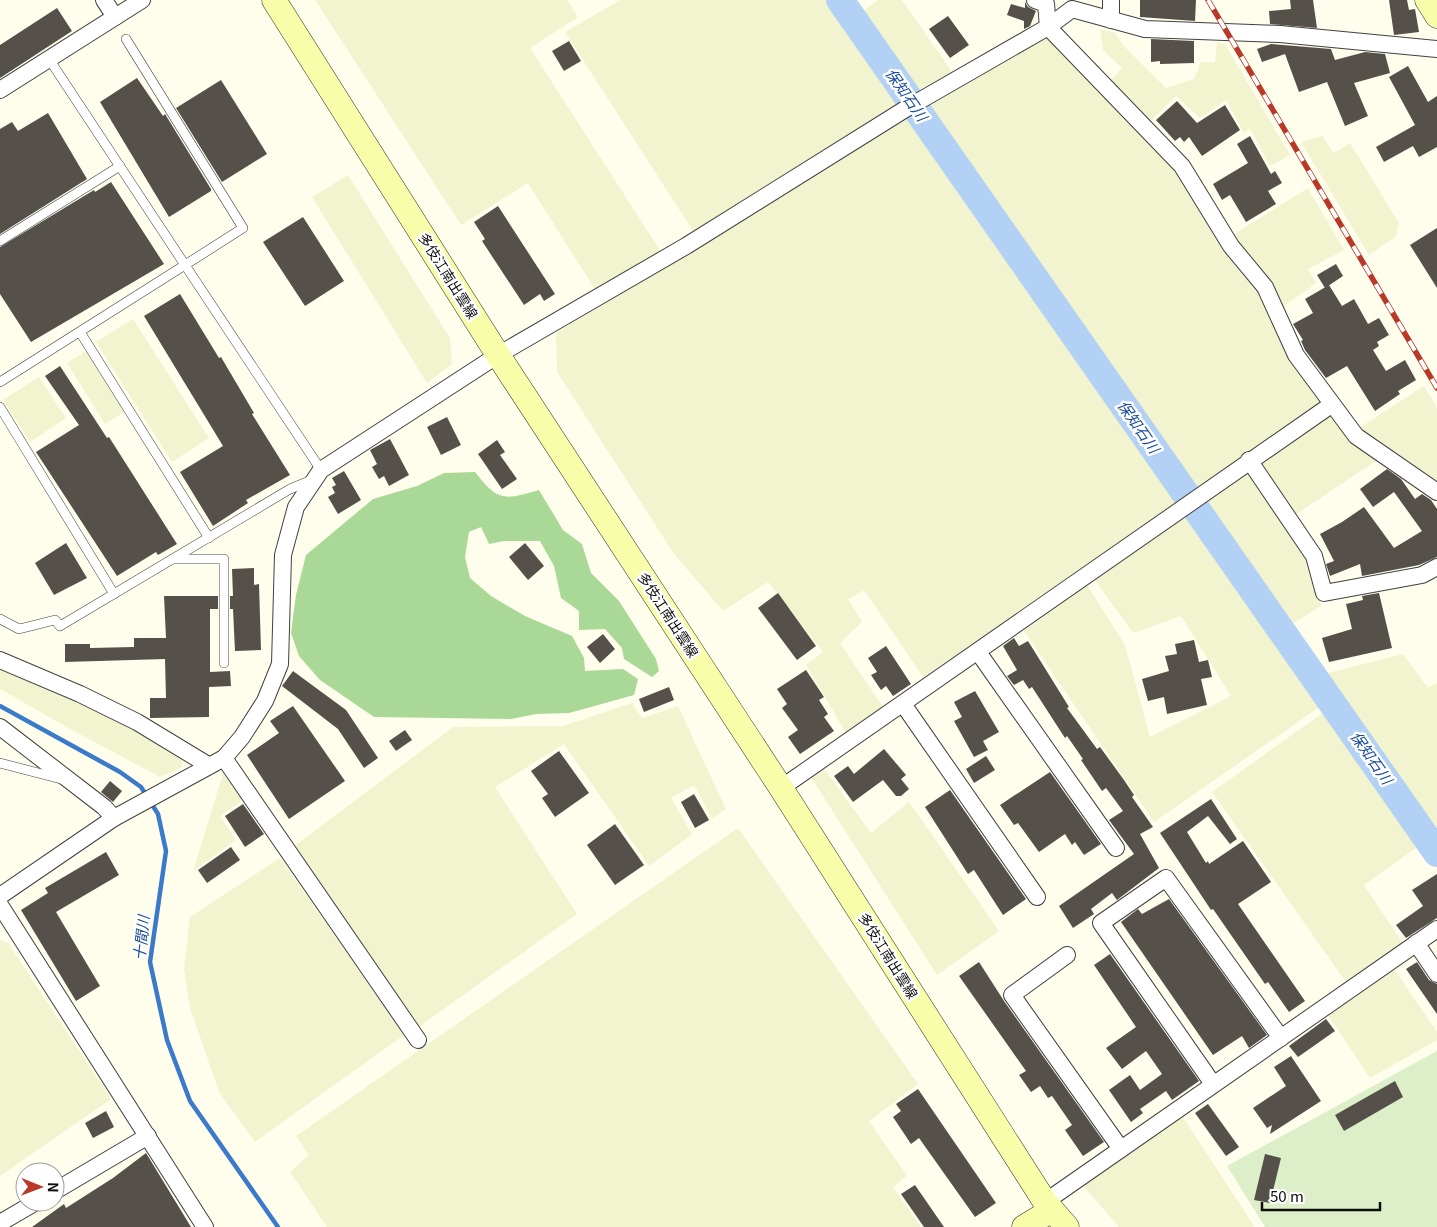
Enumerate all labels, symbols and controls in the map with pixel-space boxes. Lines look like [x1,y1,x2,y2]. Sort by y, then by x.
water label: 保知石川 [881,64,934,126]
street label: 多伎江南出雲線 [414,229,483,322]
water label: 保知石川 [1113,396,1166,458]
street label: 多伎江南出雲線 [634,568,704,661]
water label: 保知石川 [1346,727,1399,789]
street label: 多伎江南出雲線 [854,909,923,1002]
water label: 十間川 [128,912,154,961]
north arrow [15,1162,65,1212]
scale bar [1262,1180,1380,1212]
text: N [44,1182,64,1193]
text: 50 m [1270,1185,1304,1206]

